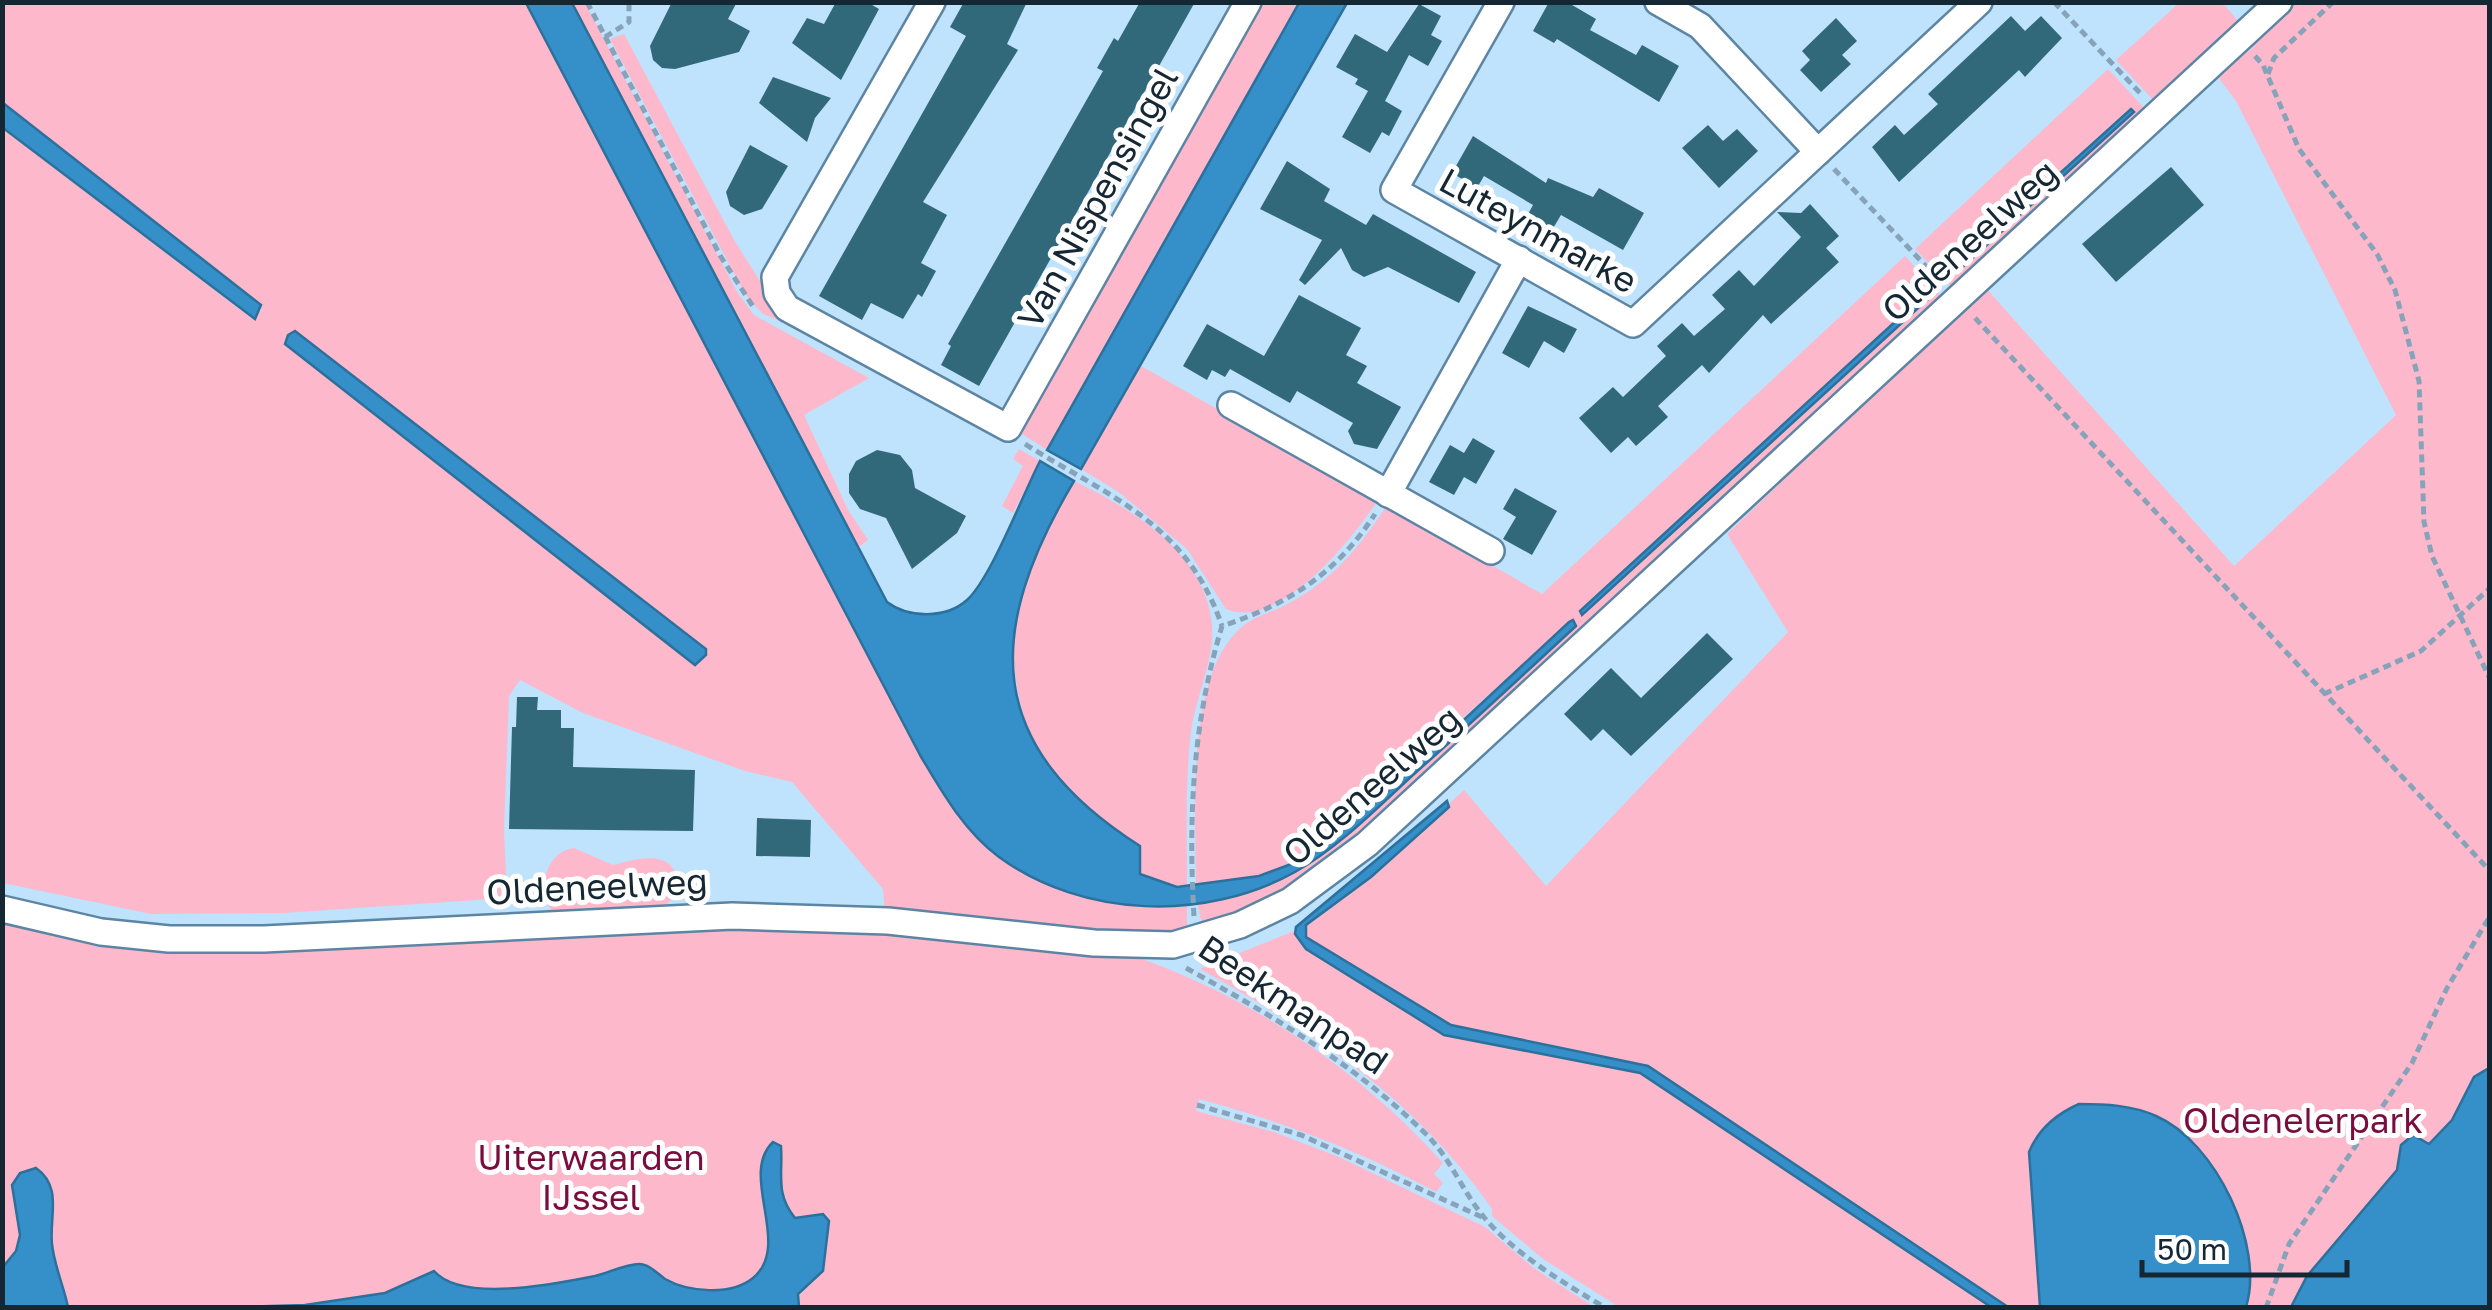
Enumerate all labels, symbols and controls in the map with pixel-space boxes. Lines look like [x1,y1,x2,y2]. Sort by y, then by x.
street label: Van Nispensingel [1008,60,1186,335]
street label: Oldeneelweg [1873,151,2066,330]
street label: Luteynmarke [1433,159,1644,302]
street label: Oldeneelweg [1274,697,1469,874]
street label: Oldeneelweg [485,859,709,913]
street label: Beekmanpad [1191,926,1396,1083]
park label: Oldenelerpark [2183,1099,2423,1141]
park label: Uiterwaarden IJssel [477,1136,705,1218]
scale bar [2142,1215,2347,1277]
text: 50 m [2157,1231,2227,1267]

